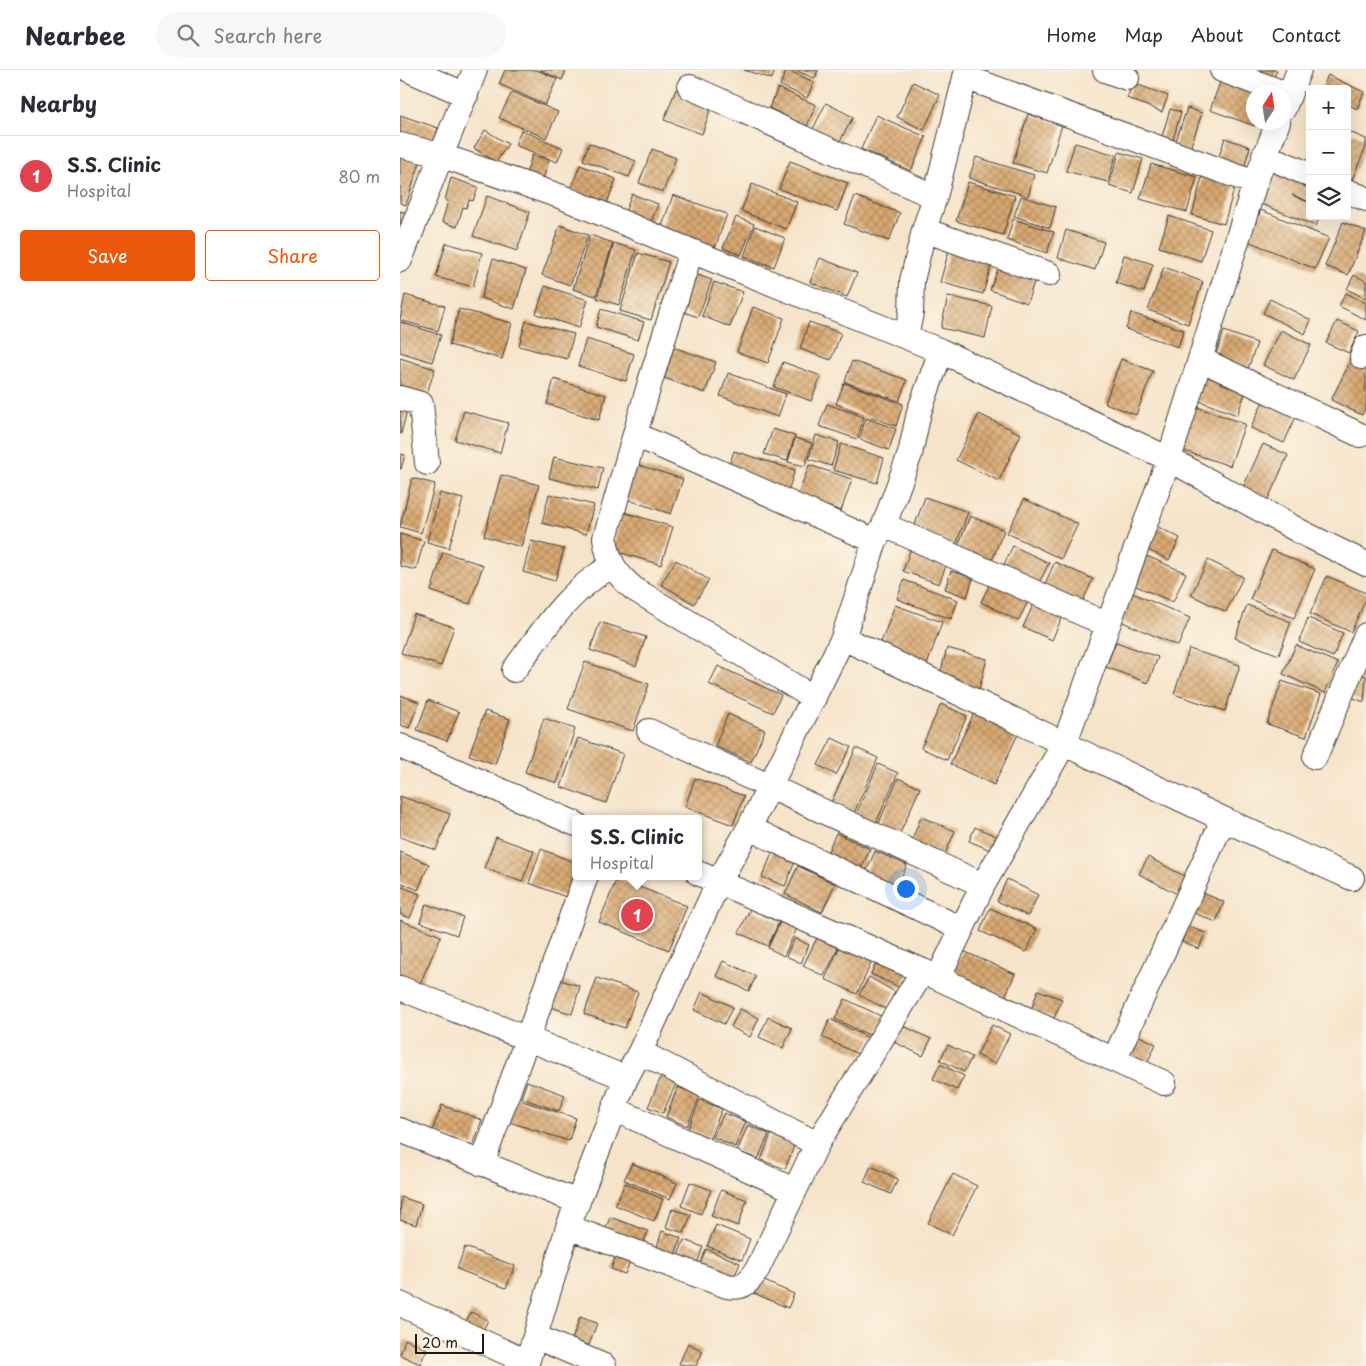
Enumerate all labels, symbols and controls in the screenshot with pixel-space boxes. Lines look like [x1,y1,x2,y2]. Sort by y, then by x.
search box [156,12,506,57]
text: Nearbee [25,17,126,53]
icon: search [174,21,202,49]
text: Search here [214,21,322,49]
text: Home [1046,21,1096,48]
text: Map [1124,21,1163,48]
text: About [1191,21,1243,48]
text: Contact [1271,21,1341,48]
north arrow [1246,85,1291,130]
map controls [1306,85,1351,220]
button: + [1306,85,1351,130]
text: Nearby [20,87,97,119]
button: − [1306,130,1351,175]
text: S.S. Clinic [67,150,161,178]
text: 1 [32,164,40,188]
text: 80 m [338,164,380,188]
button: layers [1306,175,1351,220]
text: Hospital [67,178,131,202]
button: Save [20,230,195,281]
button: Share [205,230,380,281]
popup [572,815,702,880]
text: S.S. Clinic [590,822,684,850]
text: Hospital [590,850,654,874]
your location [893,876,919,902]
pin: 1 [621,896,653,934]
scale bar [415,1331,484,1354]
text: 20 m [422,1332,458,1353]

